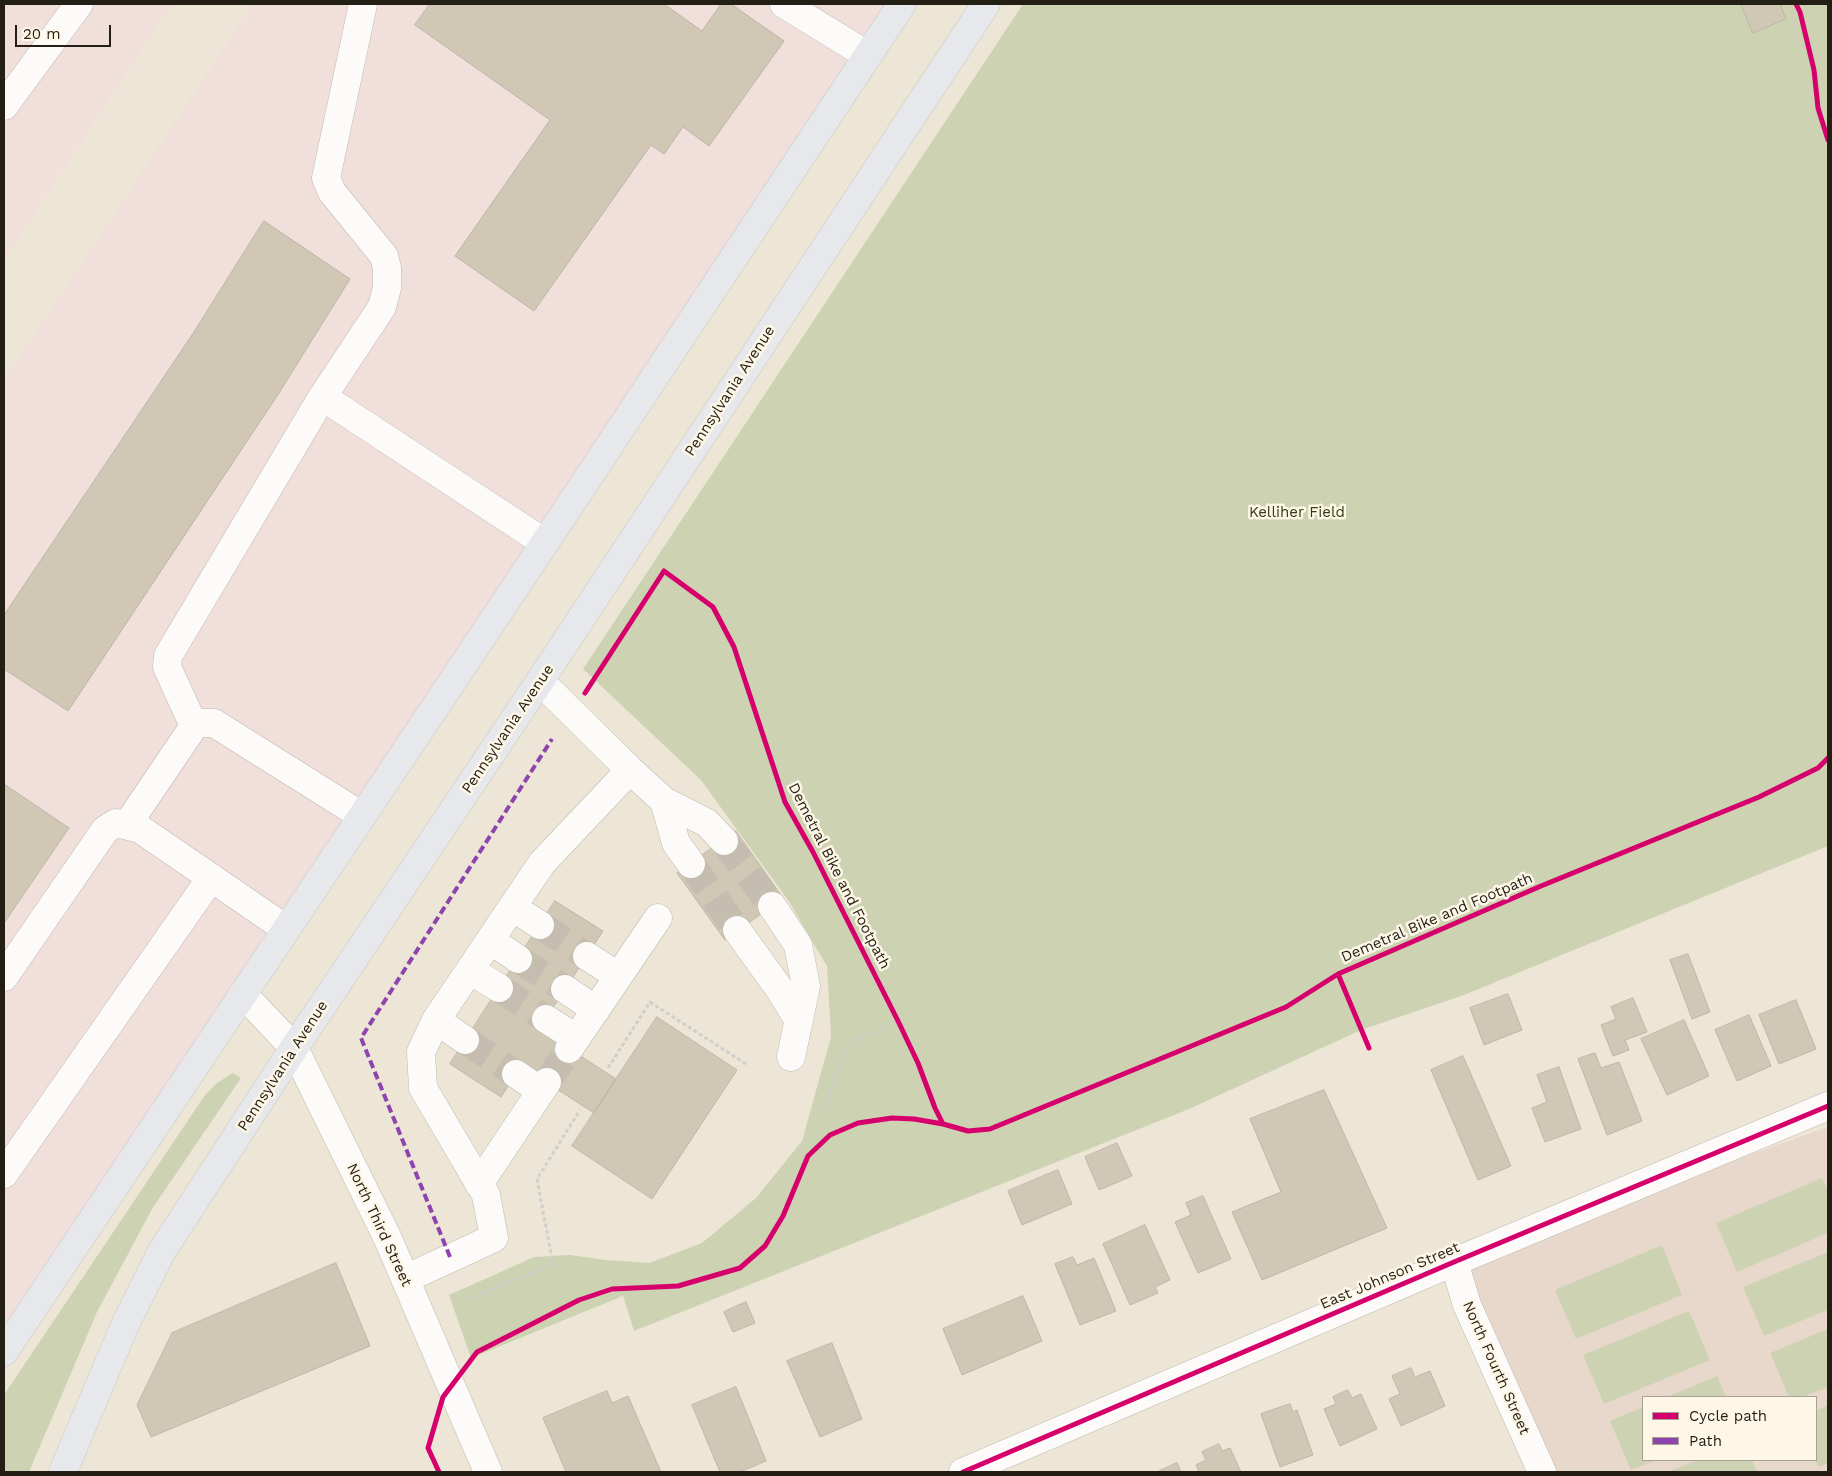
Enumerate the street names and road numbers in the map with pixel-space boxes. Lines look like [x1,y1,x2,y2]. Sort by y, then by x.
street label: Pennsylvania Avenue [681,322,779,460]
street label: Pennsylvania Avenue [458,661,558,797]
street label: Demetral Bike and Footpath [784,780,894,972]
street label: Demetral Bike and Footpath [1339,869,1535,967]
street label: Pennsylvania Avenue [234,997,332,1135]
street label: North Third Street [343,1161,415,1289]
street label: East Johnson Street [1318,1238,1462,1314]
street label: North Fourth Street [1458,1298,1534,1438]

